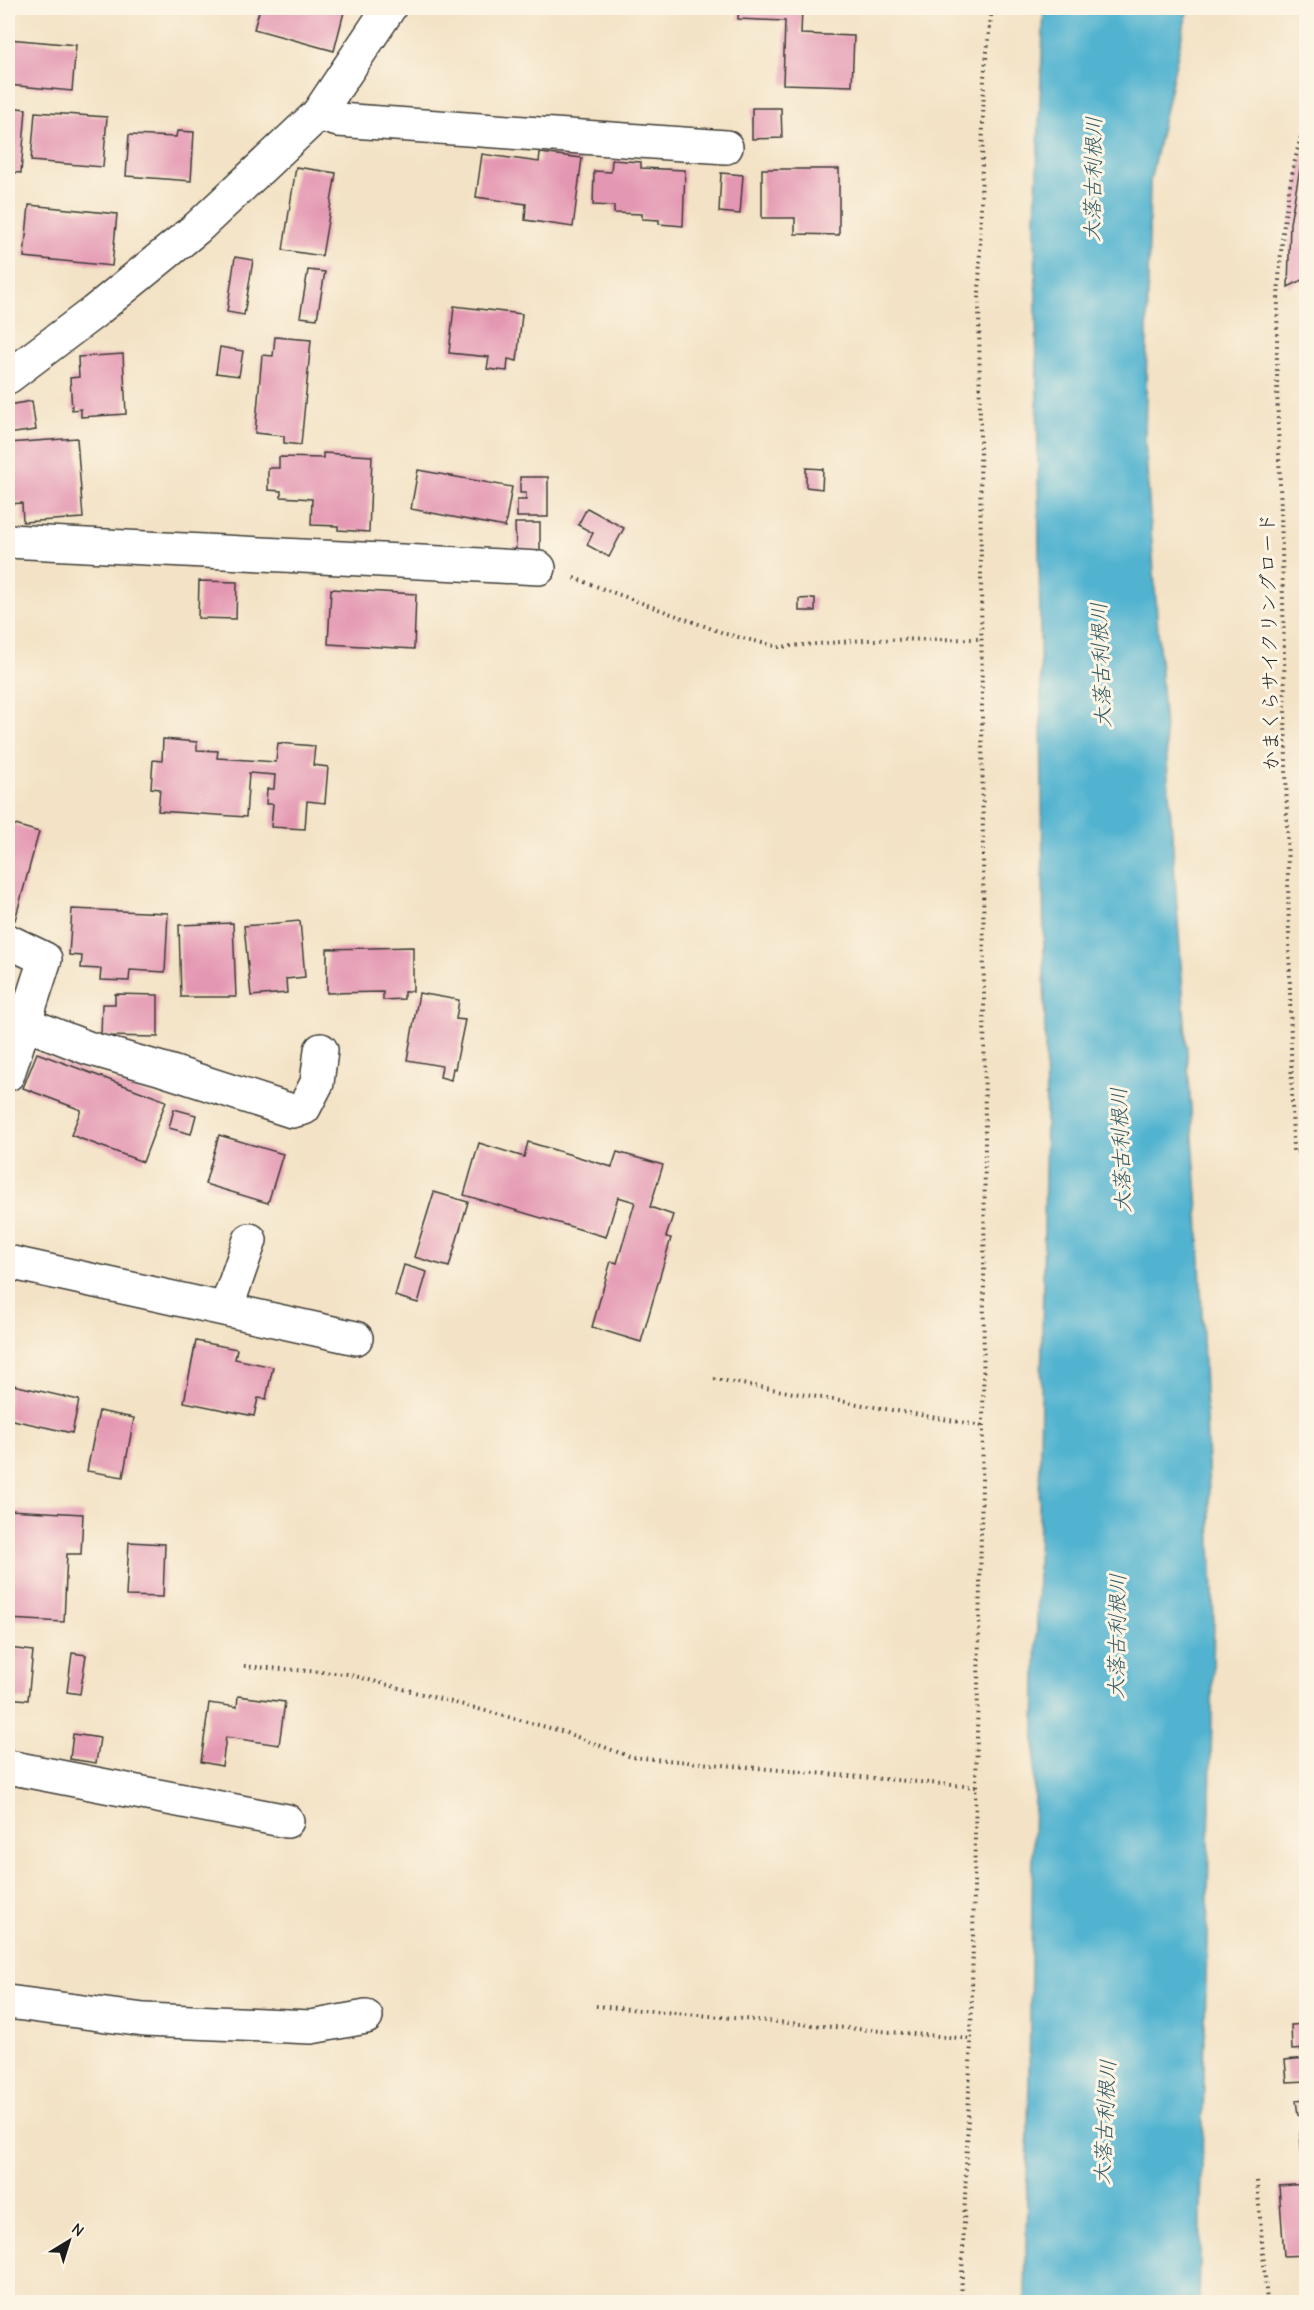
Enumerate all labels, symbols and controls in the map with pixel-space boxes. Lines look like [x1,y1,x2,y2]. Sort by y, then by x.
water label: 大落古利根川 [1080,116,1106,242]
street label: かまくらサイクリングロード [1256,513,1283,771]
water label: 大落古利根川 [1087,602,1115,728]
water label: 大落古利根川 [1107,1087,1135,1213]
water label: 大落古利根川 [1104,1573,1130,1699]
water label: 大落古利根川 [1090,2058,1120,2186]
north arrow [39,2211,99,2271]
text: N [68,2220,87,2240]

